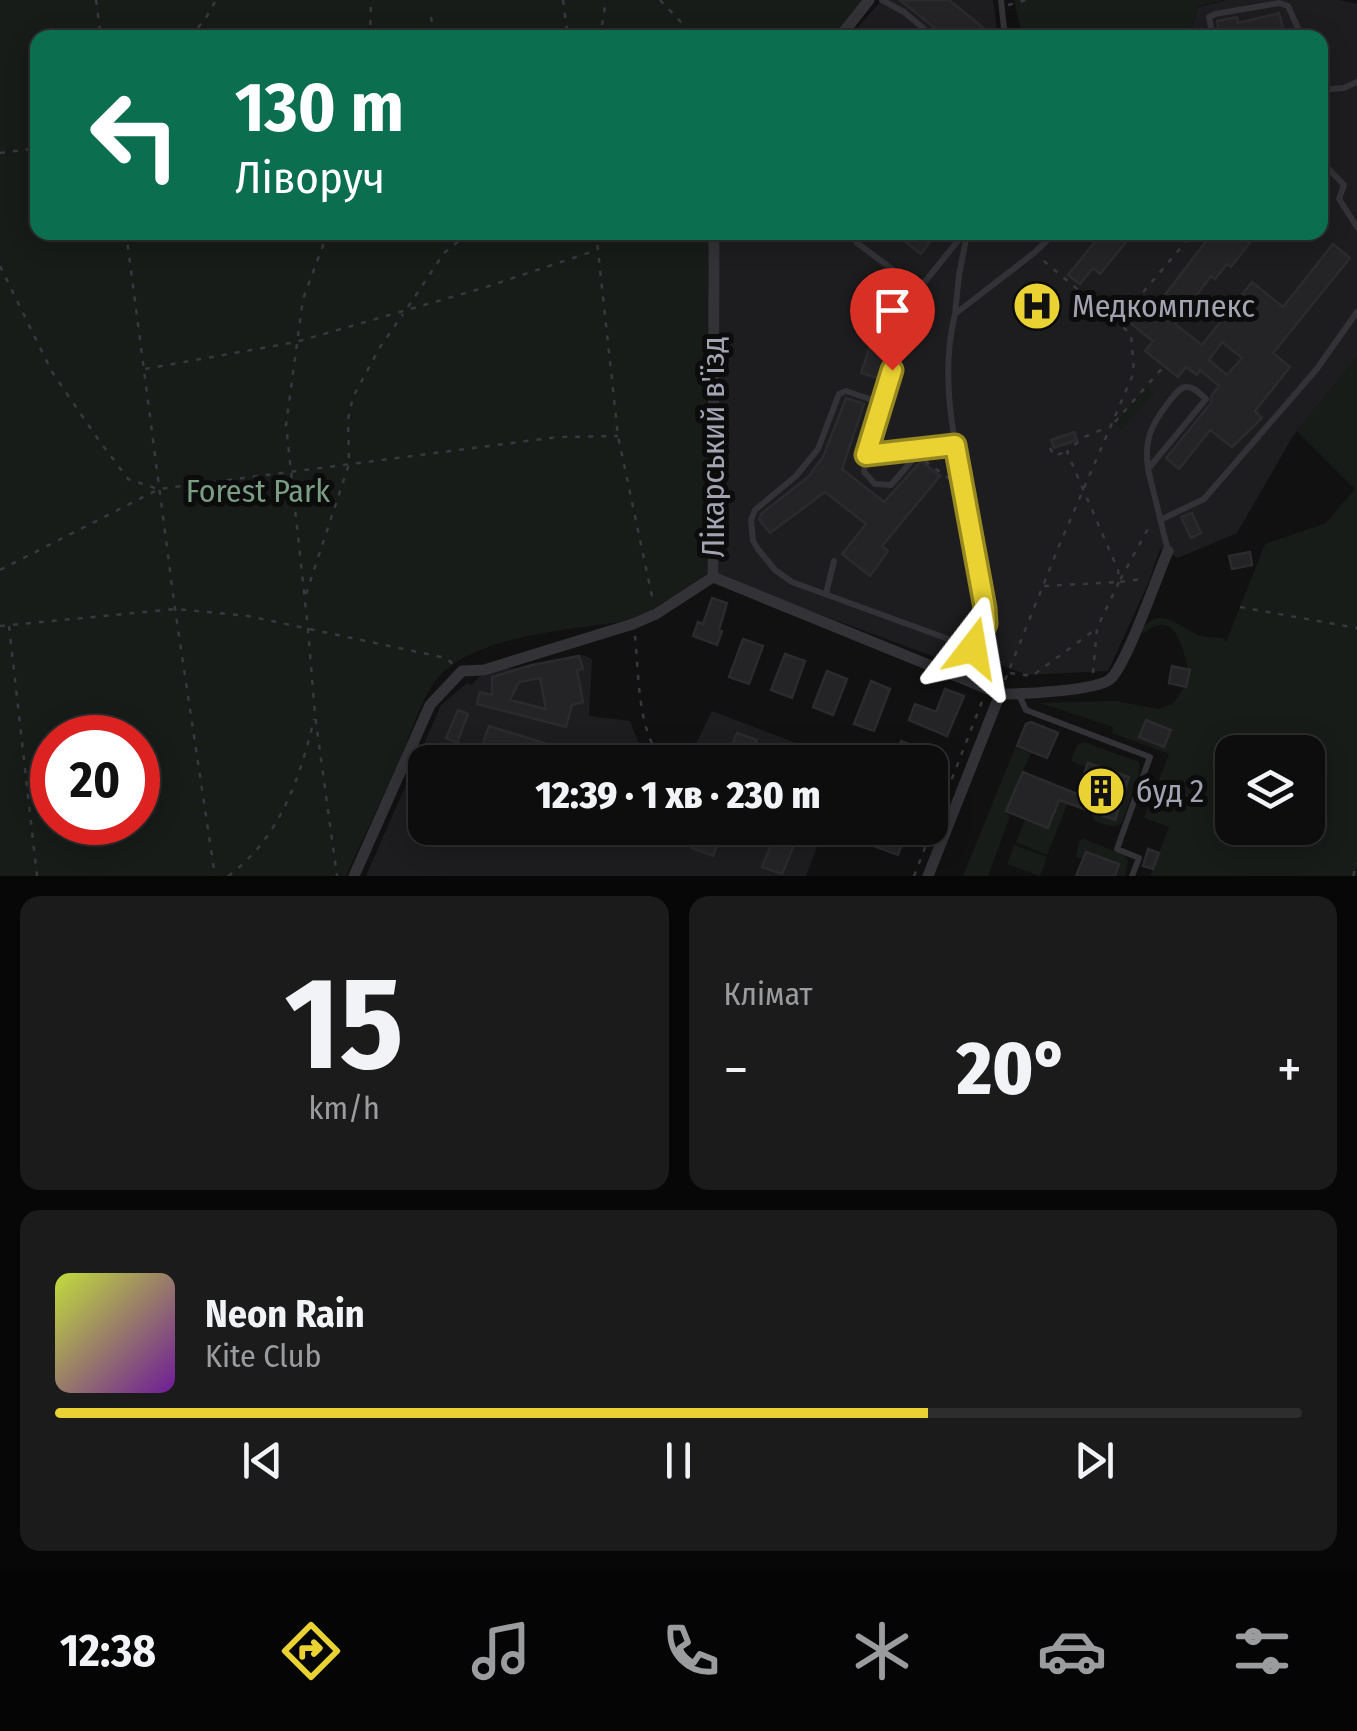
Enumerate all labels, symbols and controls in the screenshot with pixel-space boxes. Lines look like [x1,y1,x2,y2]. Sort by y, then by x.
text: 130 m [235,66,404,150]
icon: left [70,70,200,200]
text: Ліворуч [235,151,385,205]
pin [850,268,935,371]
hospital icon: Медкомплекс [1011,280,1063,332]
icon: arrive [865,283,920,338]
place label: Медкомплекс [1072,287,1255,325]
street label: Лікарський в'їзд [694,336,732,558]
park label: Forest Park [186,472,330,510]
position arrow [921,596,1025,700]
speed limit sign: 20 [30,715,160,845]
map controls [1215,735,1325,845]
button: layers [1215,735,1325,845]
building icon: буд 2 [1075,765,1127,817]
text: 12:39 · 1 хв · 230 m [536,772,820,818]
place label: буд 2 [1136,772,1204,810]
text: 15 [285,946,404,1102]
text: Клімат [724,975,813,1013]
text: 20° [957,1024,1069,1114]
text: − [724,1037,748,1103]
text: + [1277,1037,1302,1103]
text: km/h [309,1089,380,1127]
text: Neon Rain [205,1291,365,1337]
text: Kite Club [205,1337,321,1375]
icon: previous [235,1433,290,1488]
icon: pause [651,1433,706,1488]
icon: next [1067,1433,1122,1488]
icon: directions [276,1616,346,1686]
icon: music [466,1616,536,1686]
icon: phone [656,1616,726,1686]
icon: climate [847,1616,917,1686]
icon: car [1037,1616,1107,1686]
icon: filters [1227,1616,1297,1686]
text: 12:38 [60,1624,156,1678]

